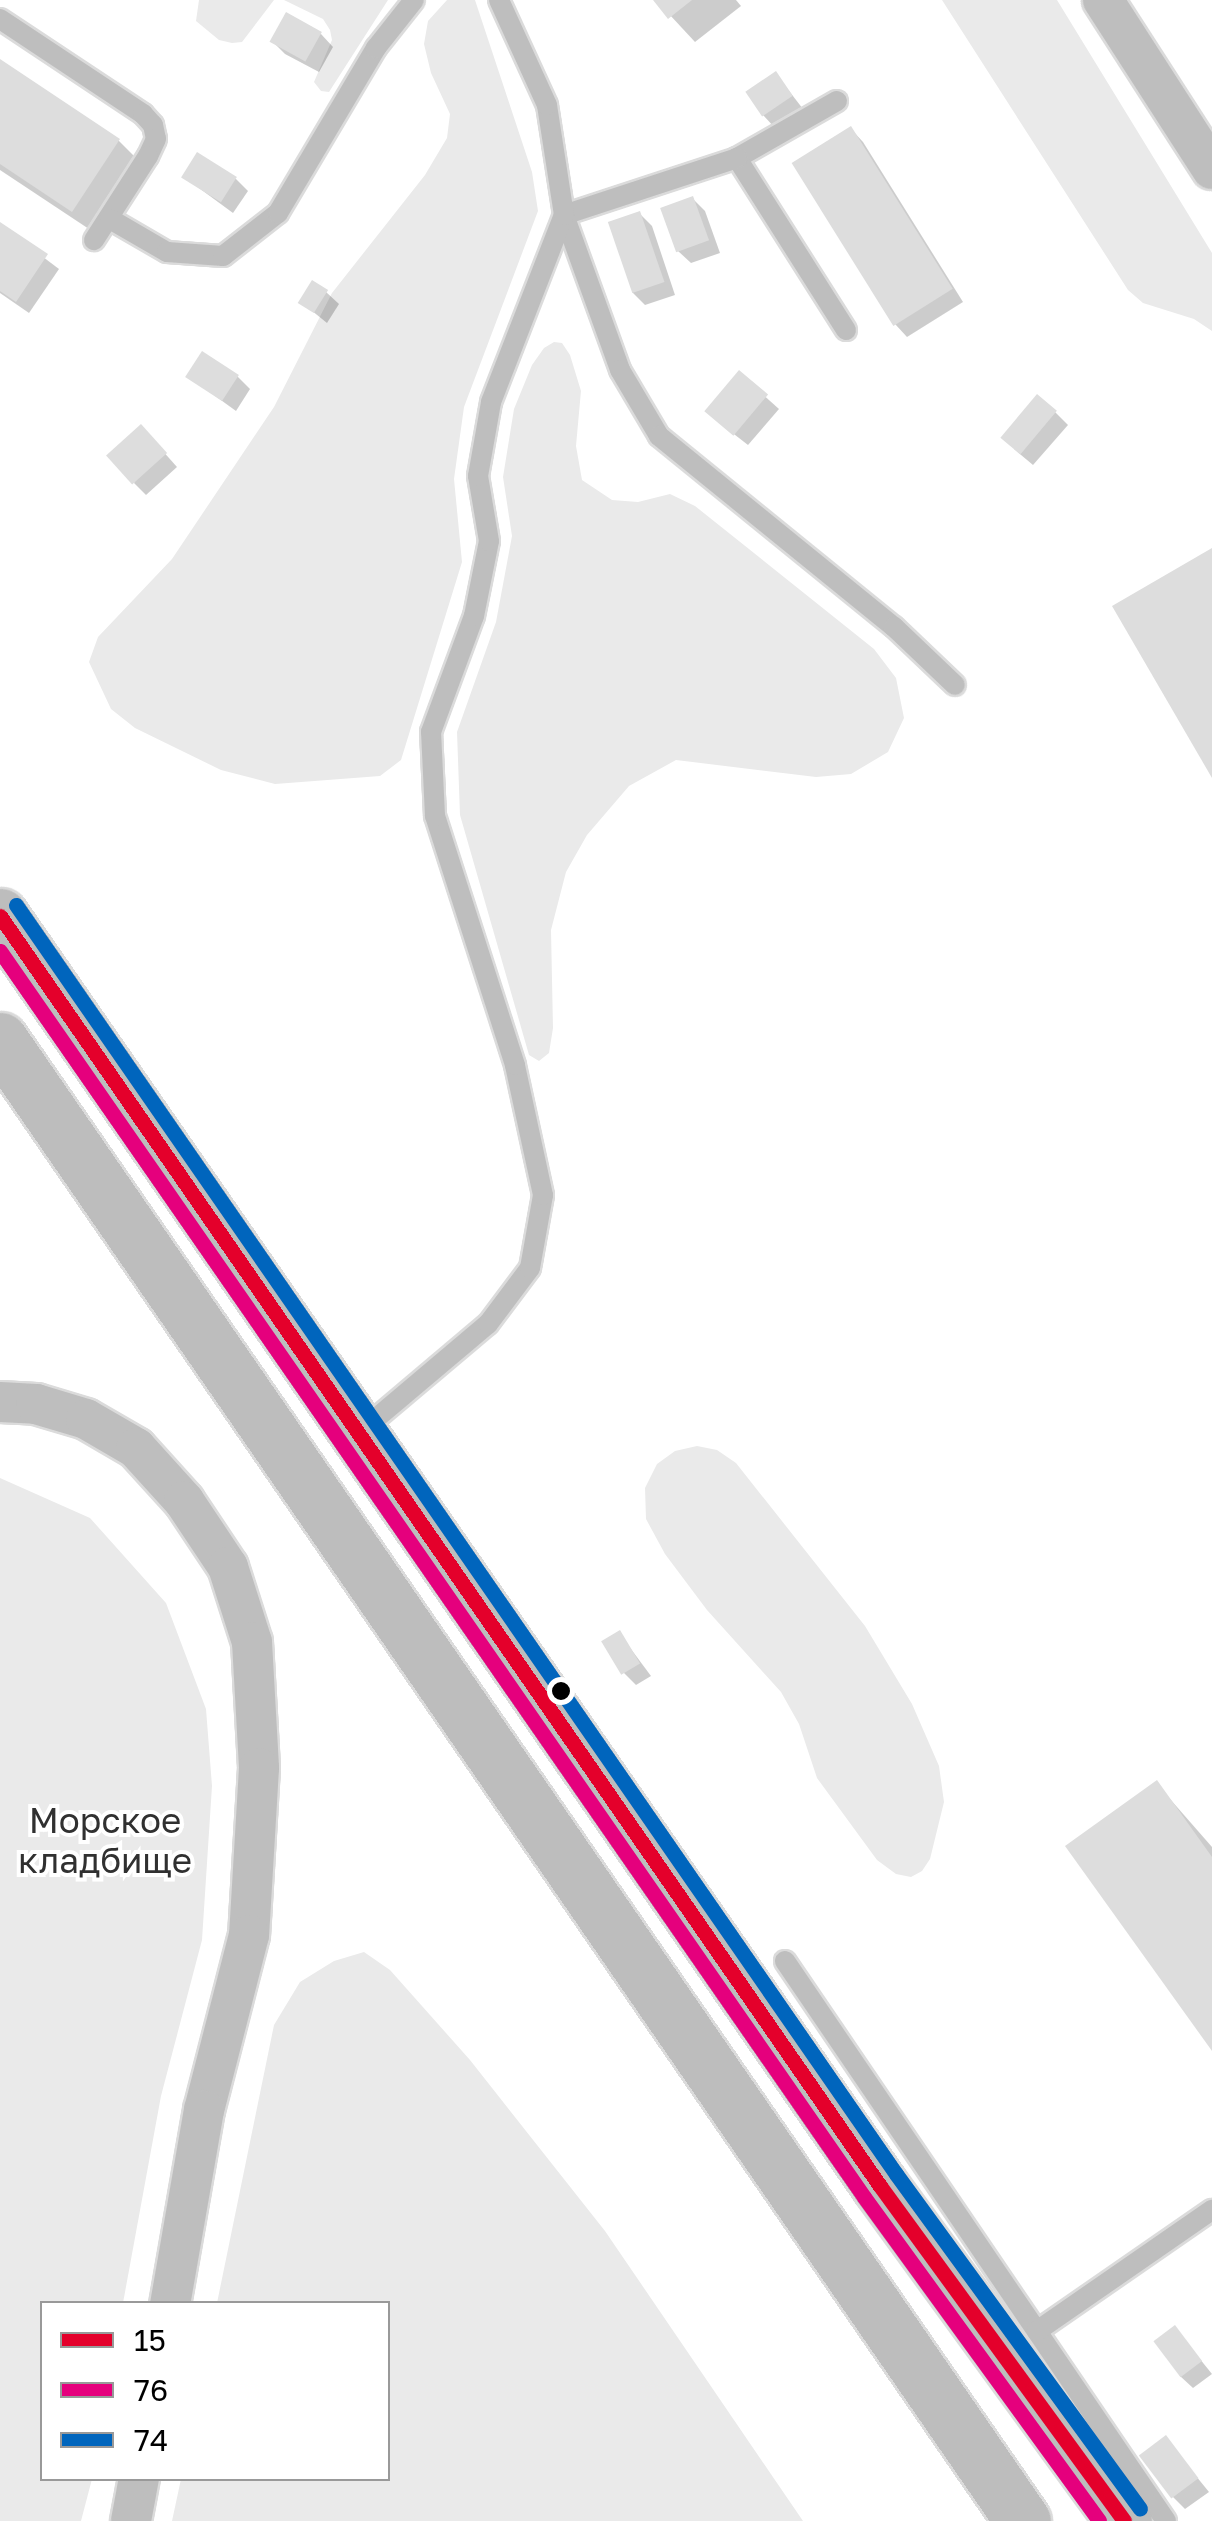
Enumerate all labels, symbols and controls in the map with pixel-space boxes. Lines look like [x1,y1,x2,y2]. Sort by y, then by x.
unlabelled marker [551,1681,571,1701]
park label: Морское кладбище [18,1799,192,1881]
legend [40,2301,390,2481]
text: 15 [134,2322,166,2358]
text: 76 [134,2372,168,2408]
text: 74 [134,2422,168,2458]

